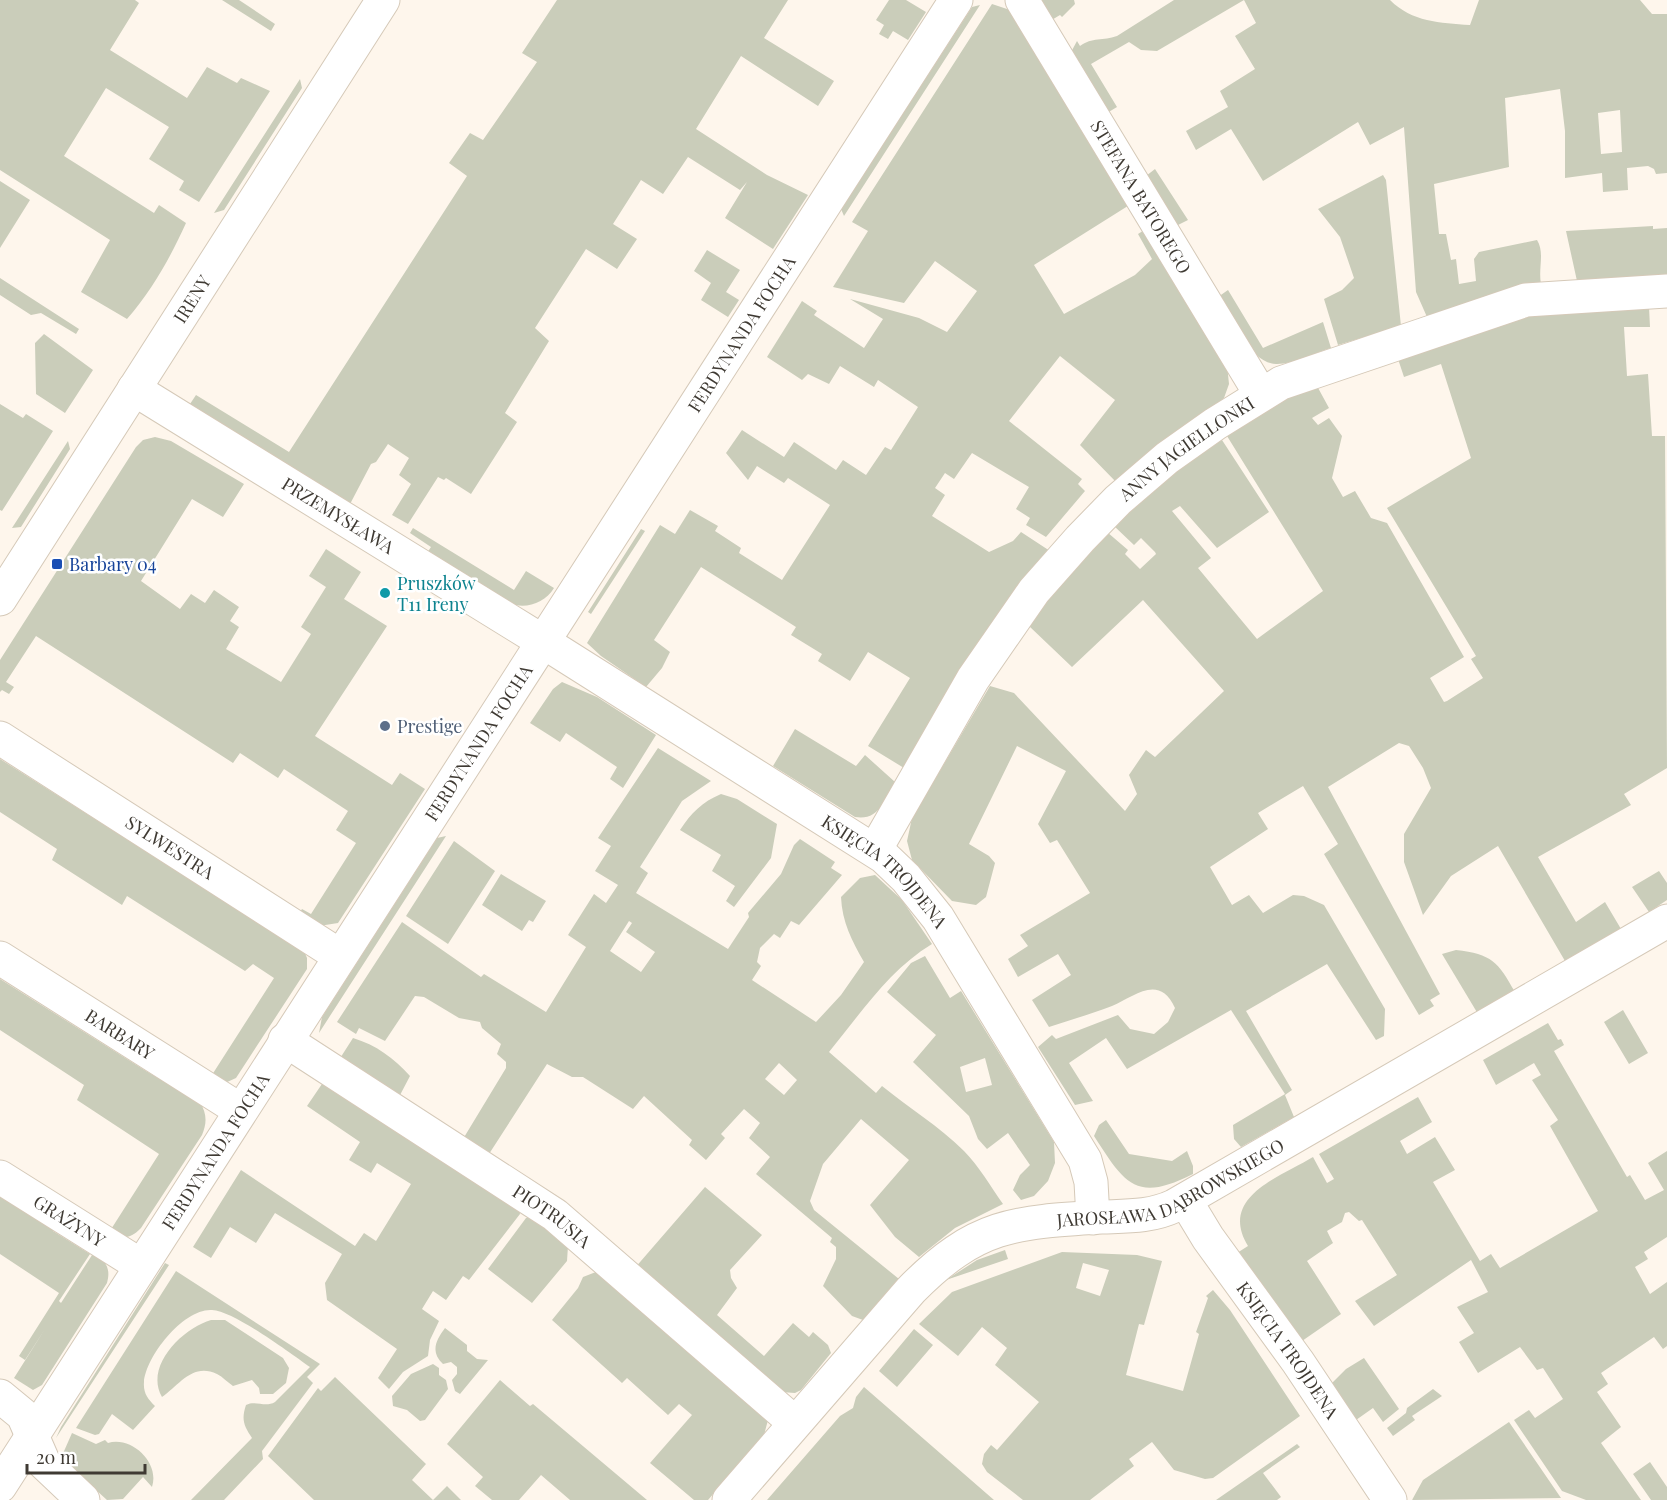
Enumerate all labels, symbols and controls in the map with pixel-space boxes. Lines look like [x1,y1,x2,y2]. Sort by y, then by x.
street label: STEFANA BATOREGO [1085,116,1197,278]
street label: FERDYNANDA FOCHA [682,250,801,417]
street label: IRENY [168,270,216,327]
street label: ANNY JAGIELLONKI [1113,391,1259,507]
street label: PRZEMYSŁAWA [278,471,399,559]
place label: Barbary 04 [69,552,157,576]
marker: Barbary 04 [50,557,64,571]
place label: Pruszków T11 Ireny [397,571,476,616]
marker: Pruszków T11 Ireny [378,586,392,600]
street label: FERDYNANDA FOCHA [419,659,538,825]
place label: Prestige [397,714,462,738]
marker: Prestige [378,719,392,733]
street label: KSIĘCIA TROJDENA [817,809,953,933]
street label: SYLWESTRA [121,810,219,885]
street label: BARBARY [81,1003,159,1065]
street label: FERDYNANDA FOCHA [156,1068,275,1234]
street label: JAROSŁAWA DĄBROWSKIEGO [1055,1133,1288,1232]
street label: PIOTRUSIA [508,1179,597,1253]
street label: GRAŻYNY [29,1189,110,1252]
street label: KSIĘCIA TROJDENA [1231,1277,1345,1424]
scale bar [27,1437,146,1475]
text: 20 m [36,1445,76,1469]

